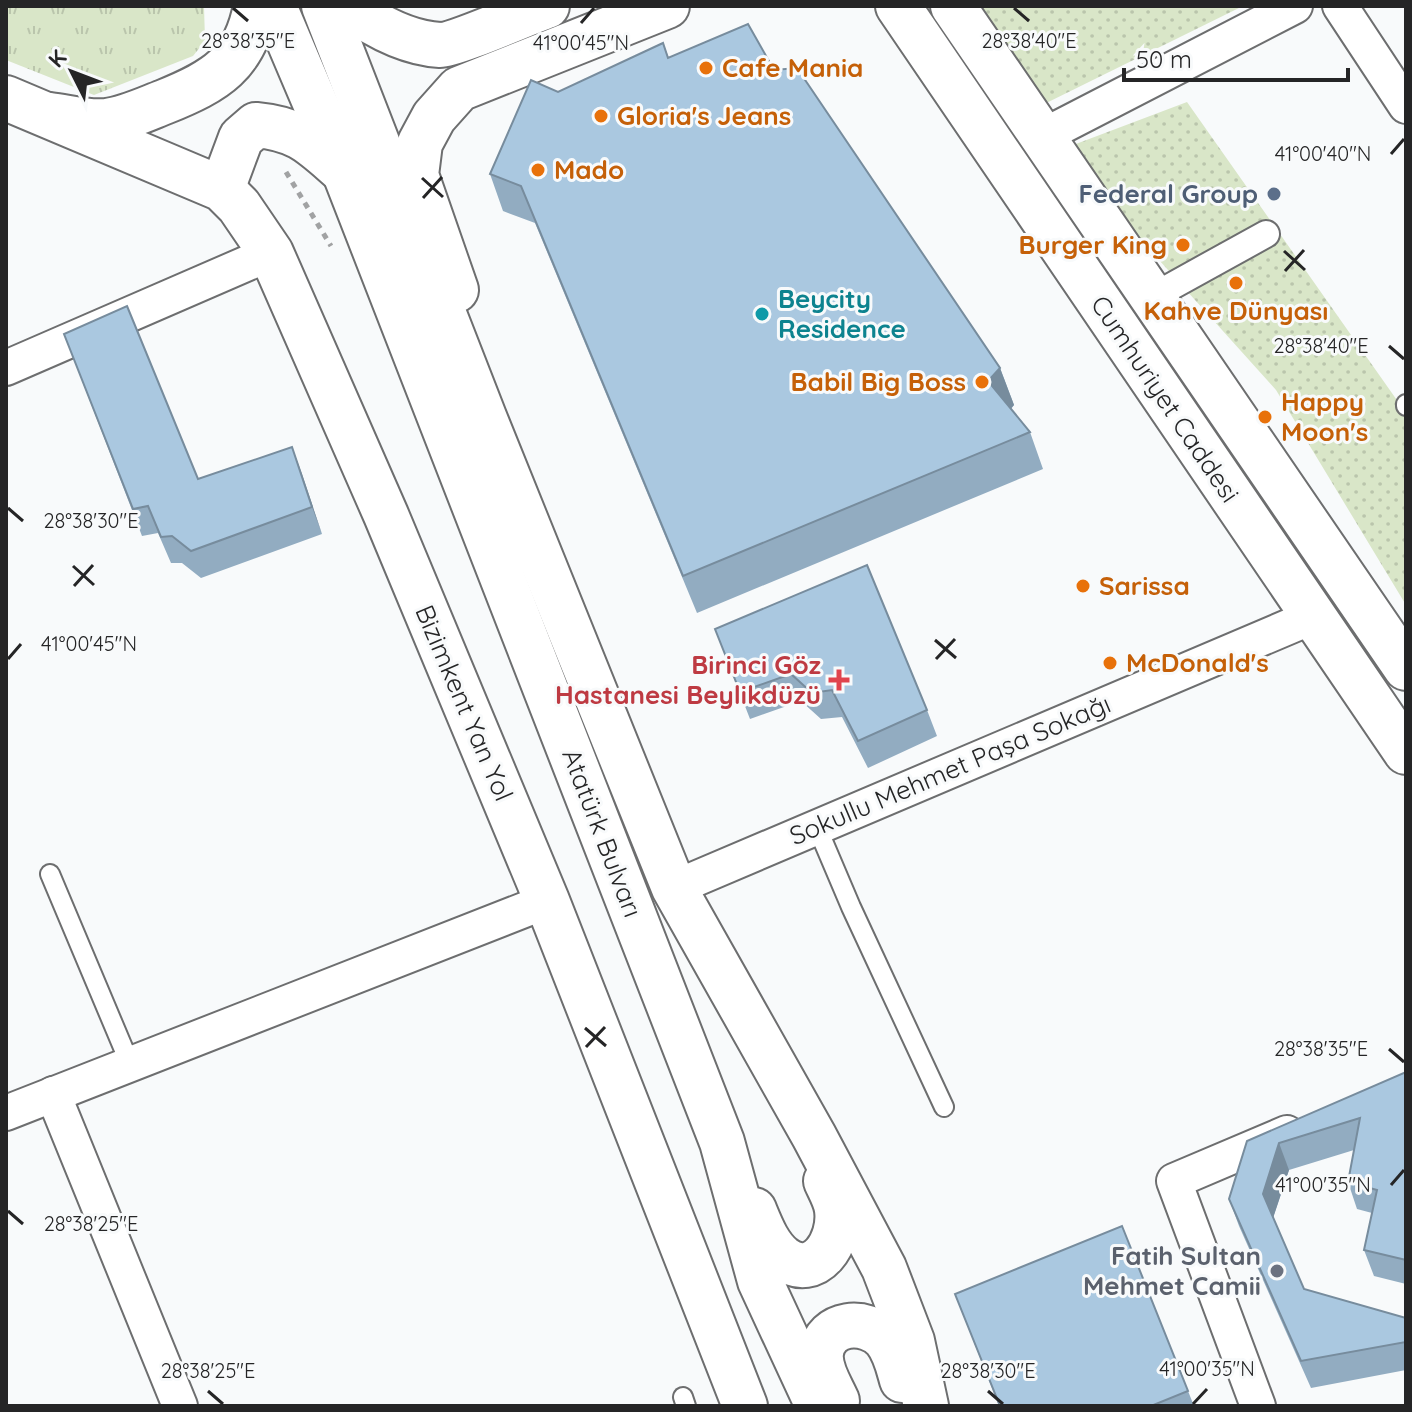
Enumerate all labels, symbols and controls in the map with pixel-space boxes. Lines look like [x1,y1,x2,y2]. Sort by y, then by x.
text: 28°38'35"E [201,28,295,53]
text: 28°38'40"E [981,28,1077,53]
text: 41°00'45"N [533,30,629,55]
north arrow [32,32,112,112]
scale bar [1124,32,1348,82]
text: K [42,44,72,73]
text: 50 m [1136,44,1192,74]
place label: Cafe Mania [722,51,863,84]
marker: Cafe Mania [697,59,715,77]
place label: Gloria's Jeans [617,99,791,132]
marker: Gloria's Jeans [592,107,610,125]
text: 41°00'40"N [1275,141,1371,166]
place label: Mado [554,153,624,186]
marker: Mado [529,161,547,179]
place label: Federal Group [1079,177,1258,210]
marker: Federal Group [1265,185,1283,203]
place label: Burger King [1019,228,1167,261]
marker: Burger King [1174,236,1192,254]
marker: Kahve Dünyası [1227,274,1245,292]
place label: Beycity Residence [778,282,906,345]
street label: Cumhuriyet Caddesi [1084,289,1247,508]
place label: Kahve Dünyası [1143,294,1329,327]
marker: Beycity Residence [753,305,771,323]
text: 28°38'40"E [1273,333,1369,358]
place label: Babil Big Boss [791,365,966,398]
marker: Babil Big Boss [973,373,991,391]
place label: Happy Moon's [1281,385,1368,448]
marker: Happy Moon's [1256,408,1274,426]
text: 28°38'30"E [43,508,139,533]
place label: Sarissa [1099,569,1190,602]
marker: Sarissa [1074,577,1092,595]
street label: Bizimkent Yan Yol [408,600,521,806]
text: 41°00'45"N [41,631,137,656]
place label: McDonald's [1126,646,1269,679]
place label: Birinci Göz Hastanesi Beylikdüzü [555,648,821,711]
marker: McDonald's [1101,654,1119,672]
marker: Birinci Göz Hastanesi Beylikdüzü [828,669,850,691]
street label: Sokullu Mehmet Paşa Sokağı [784,687,1115,852]
street label: Atatürk Bulvarı [555,744,650,922]
text: 28°38'35"E [1274,1036,1368,1061]
text: 41°00'35"N [1275,1172,1371,1197]
text: 28°38'25"E [44,1211,138,1236]
place label: Fatih Sultan Mehmet Camii [1083,1239,1261,1302]
marker: Fatih Sultan Mehmet Camii [1268,1262,1286,1280]
text: 41°00'35"N [1159,1356,1255,1381]
text: 28°38'25"E [161,1358,255,1383]
text: 28°38'30"E [940,1358,1036,1383]

